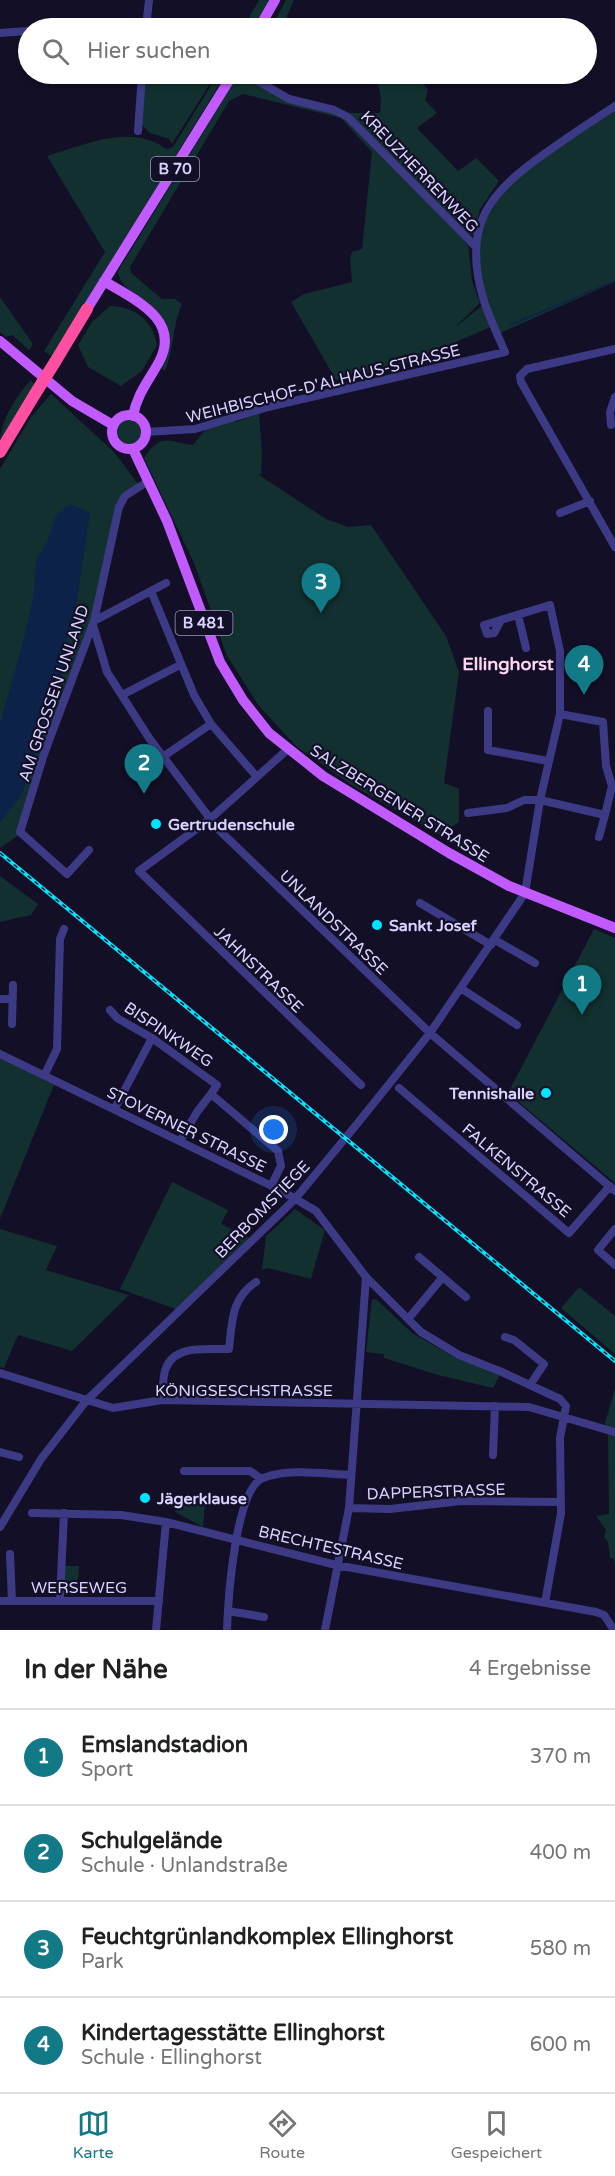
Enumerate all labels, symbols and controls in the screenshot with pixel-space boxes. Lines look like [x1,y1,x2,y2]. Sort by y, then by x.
search box [18,18,597,84]
icon: search [39,35,72,68]
text: Hier suchen [87,38,210,64]
street label: KREUZHERRENWEG [356,107,482,237]
road number: B 70 [151,157,199,181]
street label: WEIHBISCHOF-D'ALHAUS-STRASSE [184,340,462,428]
pin: 3 [302,564,340,613]
street label: AM GROSSEN UNLAND [14,602,94,784]
road number: B 481 [176,611,232,635]
pin: 4 [564,646,604,695]
district label: Ellinghorst [462,653,554,675]
street label: SALZBERGENER STRASSE [306,740,493,867]
pin: 2 [124,744,164,794]
place label: Gertrudenschule [168,815,295,835]
marker: Gertrudenschule [149,817,163,831]
street label: UNLANDSTRASSE [275,866,392,980]
place label: Sankt Josef [389,916,478,936]
marker: Sankt Josef [370,918,384,932]
street label: JAHNSTRASSE [209,922,307,1017]
pin: 1 [562,966,602,1015]
street label: BISPINKWEG [120,998,217,1072]
street label: STOVERNER STRASSE [104,1083,270,1177]
place label: Tennishalle [448,1084,534,1104]
marker: Tennishalle [539,1086,553,1100]
your location [259,1115,288,1144]
street label: FALKENSTRASSE [458,1119,575,1222]
street label: BERBOMSTIEGE [211,1157,314,1263]
street label: KÖNIGSESCHSTRASSE [155,1381,333,1401]
street label: DAPPERSTRASSE [366,1480,506,1504]
place label: Jägerklause [156,1489,247,1509]
marker: Jägerklause [138,1491,152,1505]
street label: BRECHTESTRASSE [256,1522,405,1574]
street label: WERSEWEG [31,1578,127,1598]
text: In der Nähe [24,1654,168,1685]
text: 4 Ergebnisse [469,1657,591,1681]
text: Emslandstadion [81,1732,248,1758]
text: 1 [37,1745,50,1769]
text: 370 m [530,1745,591,1769]
text: Sport [81,1758,133,1782]
text: Schulgelände [81,1828,222,1854]
text: 2 [37,1841,50,1865]
text: 400 m [530,1841,591,1865]
text: Schule · Unlandstraße [81,1854,288,1878]
text: Feuchtgrünlandkomplex Ellinghorst [81,1924,453,1950]
text: 3 [37,1937,50,1961]
text: 580 m [530,1937,591,1961]
text: Park [81,1950,124,1974]
text: Kindertagesstätte Ellinghorst [81,2020,385,2046]
text: 4 [37,2033,50,2057]
text: 600 m [530,2033,591,2057]
text: Schule · Ellinghorst [81,2046,262,2070]
tab: Karte [73,2107,114,2163]
tab: Route [259,2107,305,2163]
tab: Gespeichert [451,2107,542,2163]

